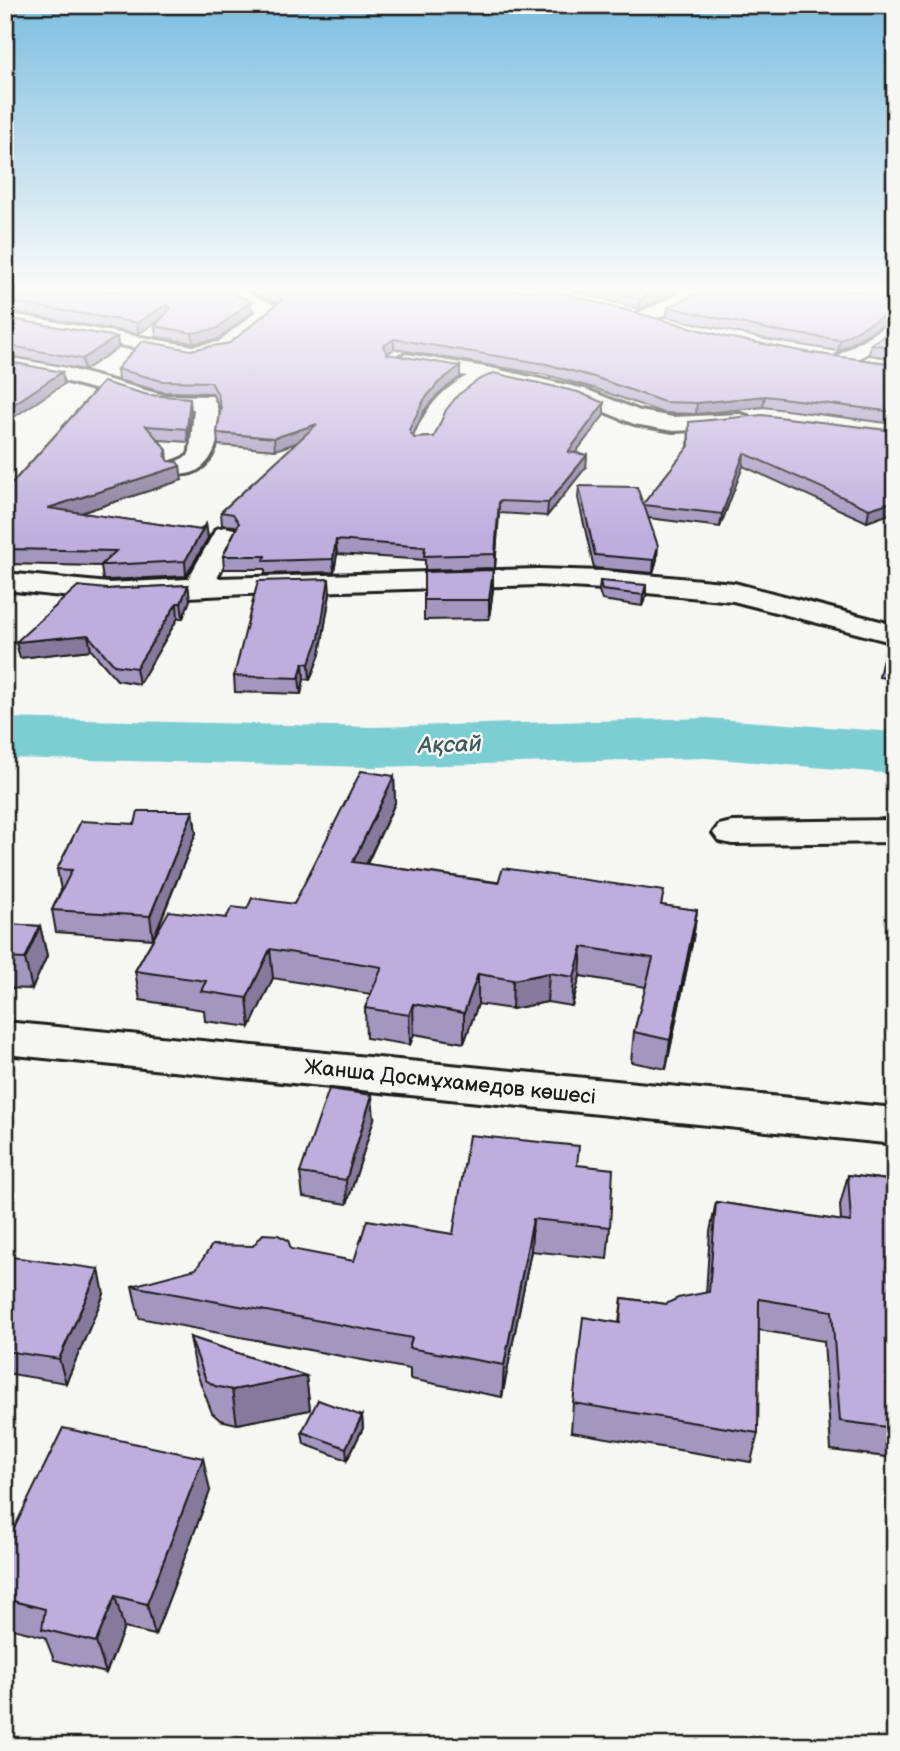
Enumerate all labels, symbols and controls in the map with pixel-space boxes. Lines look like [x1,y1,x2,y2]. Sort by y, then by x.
water label: Ақсай [416,730,482,760]
street label: Жанша Досмұхамедов көшесі [303,1054,597,1110]

